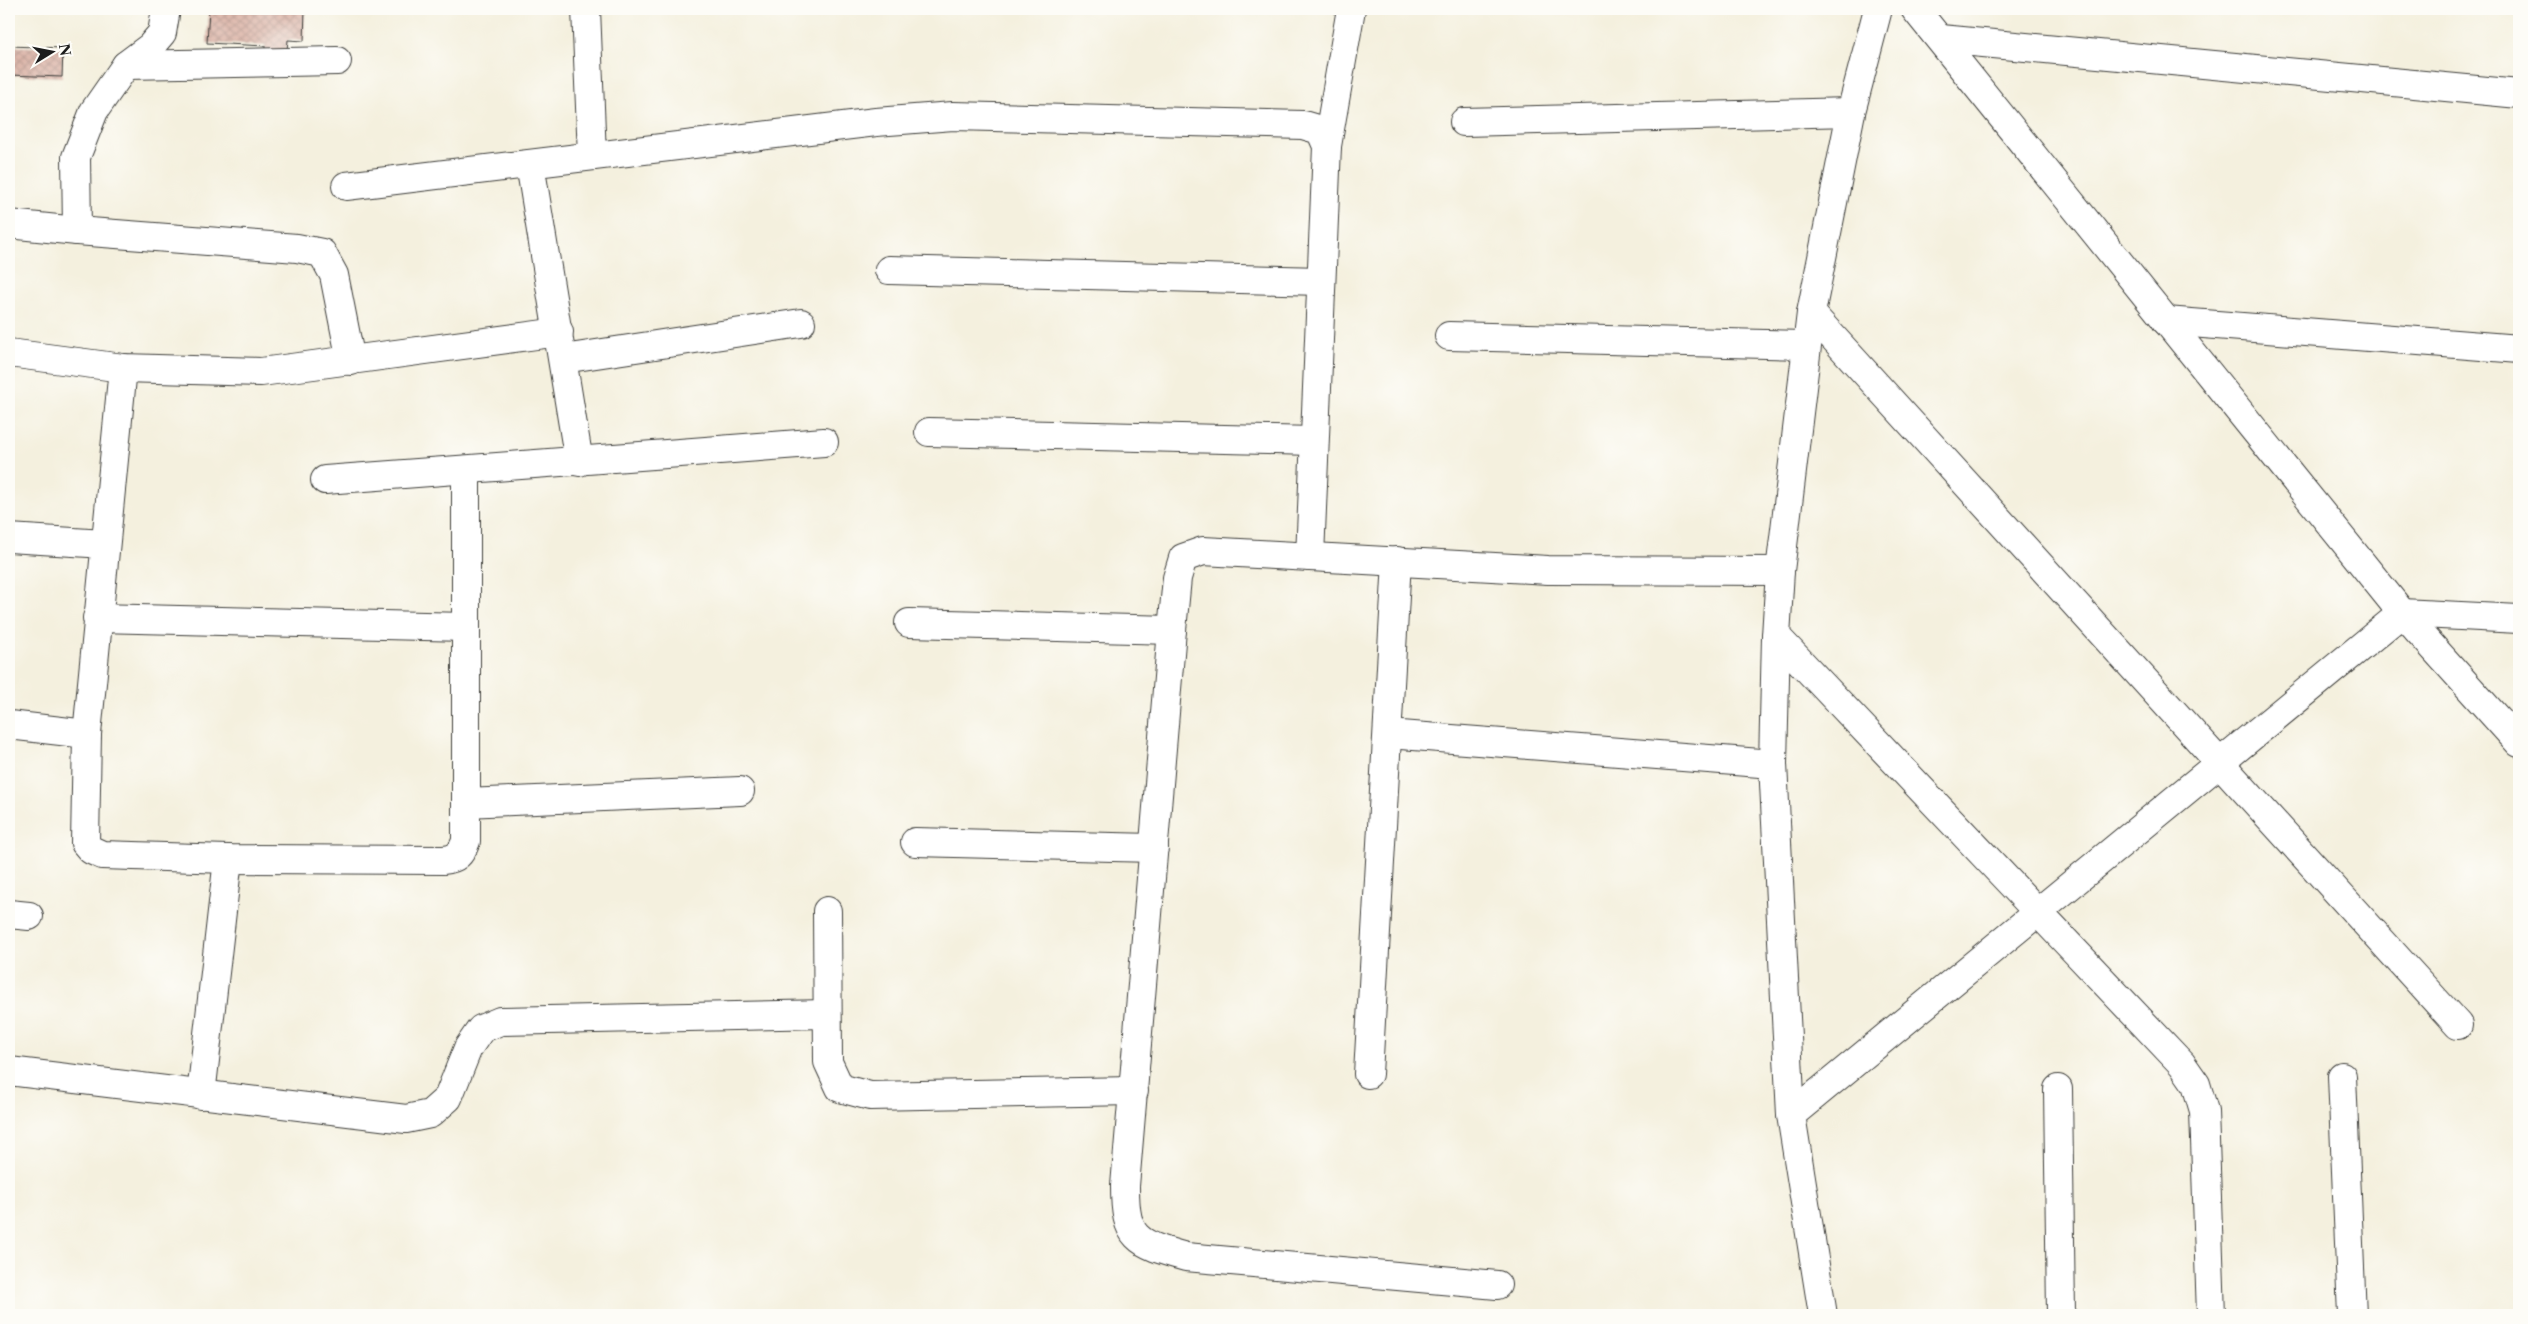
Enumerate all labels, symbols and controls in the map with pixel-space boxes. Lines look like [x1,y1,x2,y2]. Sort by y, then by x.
north arrow [28,28,78,78]
text: N [55,42,75,57]

